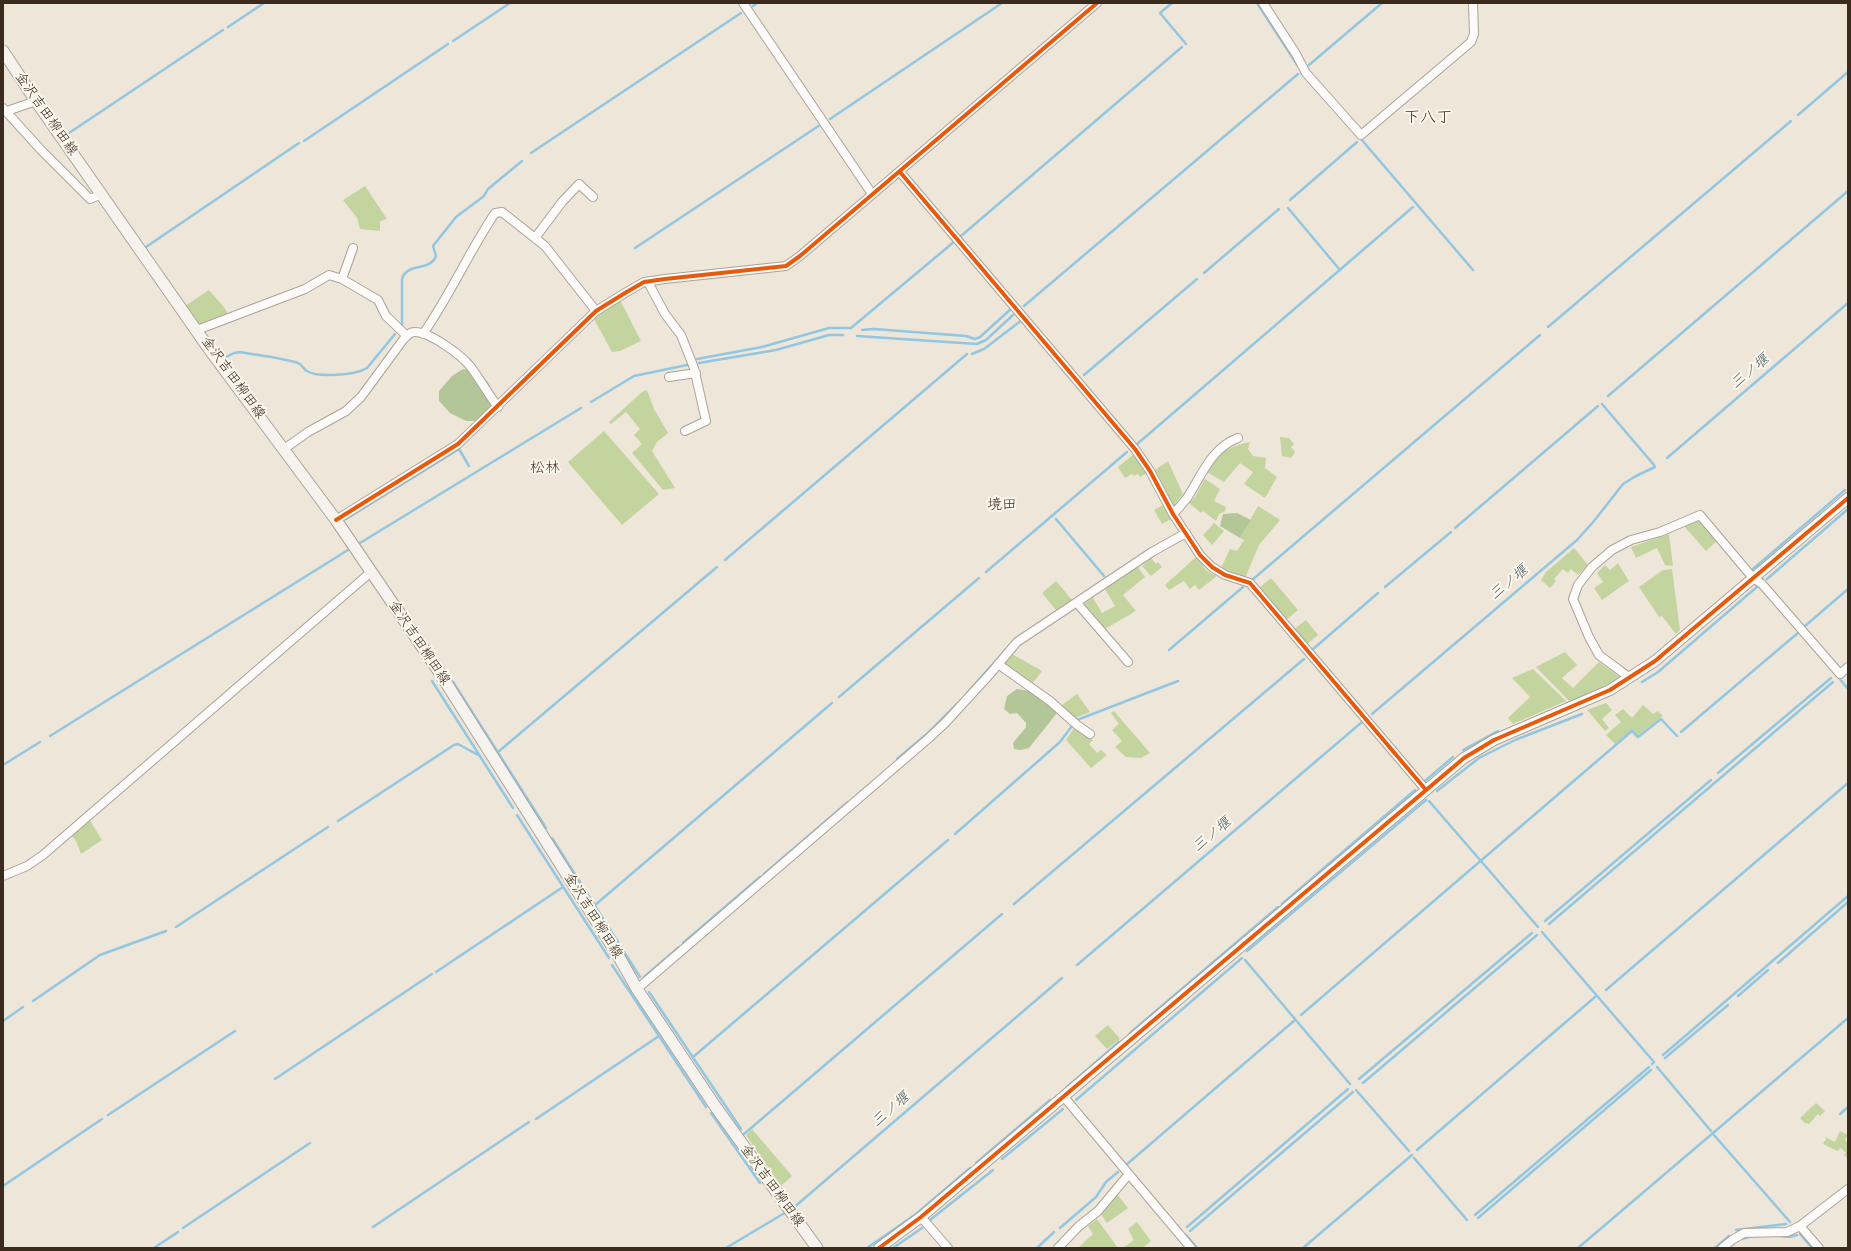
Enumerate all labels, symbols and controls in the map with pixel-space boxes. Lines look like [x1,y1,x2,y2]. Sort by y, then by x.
street label: 金沢吉田柳田線 [11,69,81,159]
district label: 下八丁 [1404,108,1452,128]
street label: 金沢吉田柳田線 [197,333,269,423]
water label: 三ノ堰 [1727,351,1773,393]
district label: 松林 [530,459,560,477]
district label: 境田 [987,496,1017,514]
water label: 三ノ堰 [1486,562,1532,604]
street label: 金沢吉田柳田線 [385,598,453,688]
water label: 三ノ堰 [1189,814,1235,856]
street label: 金沢吉田柳田線 [560,870,626,962]
water label: 三ノ堰 [868,1088,914,1132]
street label: 金沢吉田柳田線 [736,1141,808,1231]

